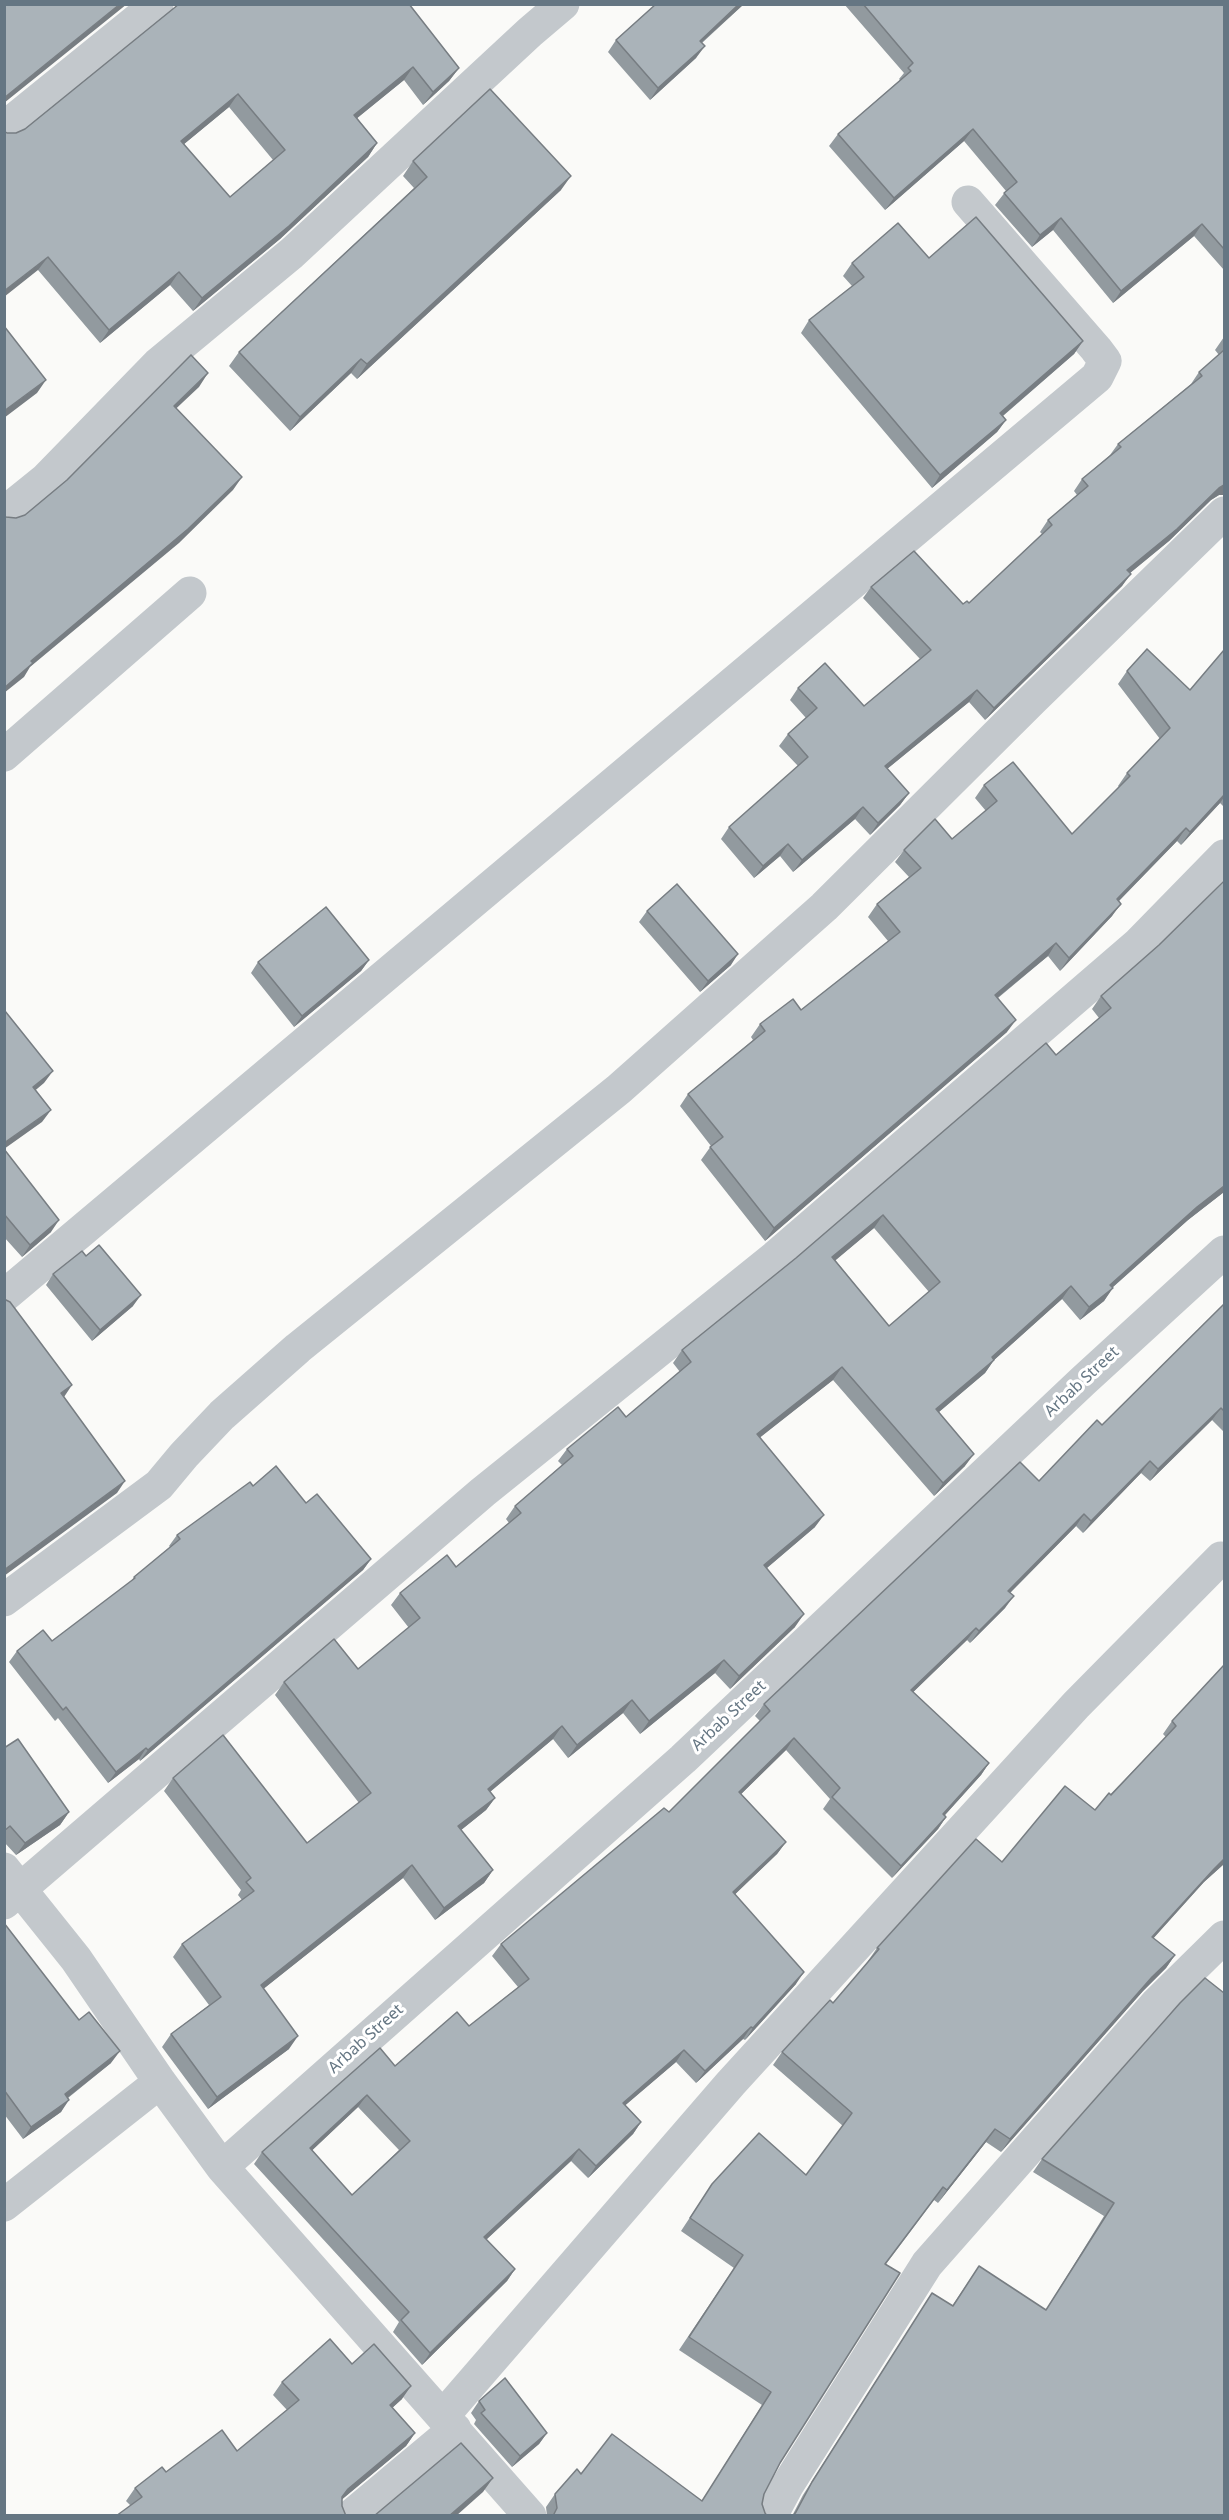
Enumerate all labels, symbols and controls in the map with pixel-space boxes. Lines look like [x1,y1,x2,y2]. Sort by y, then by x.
street label: Arbab Street [1041,1343,1123,1421]
street label: Arbab Street [688,1677,770,1755]
street label: Arbab Street [325,2000,407,2078]

